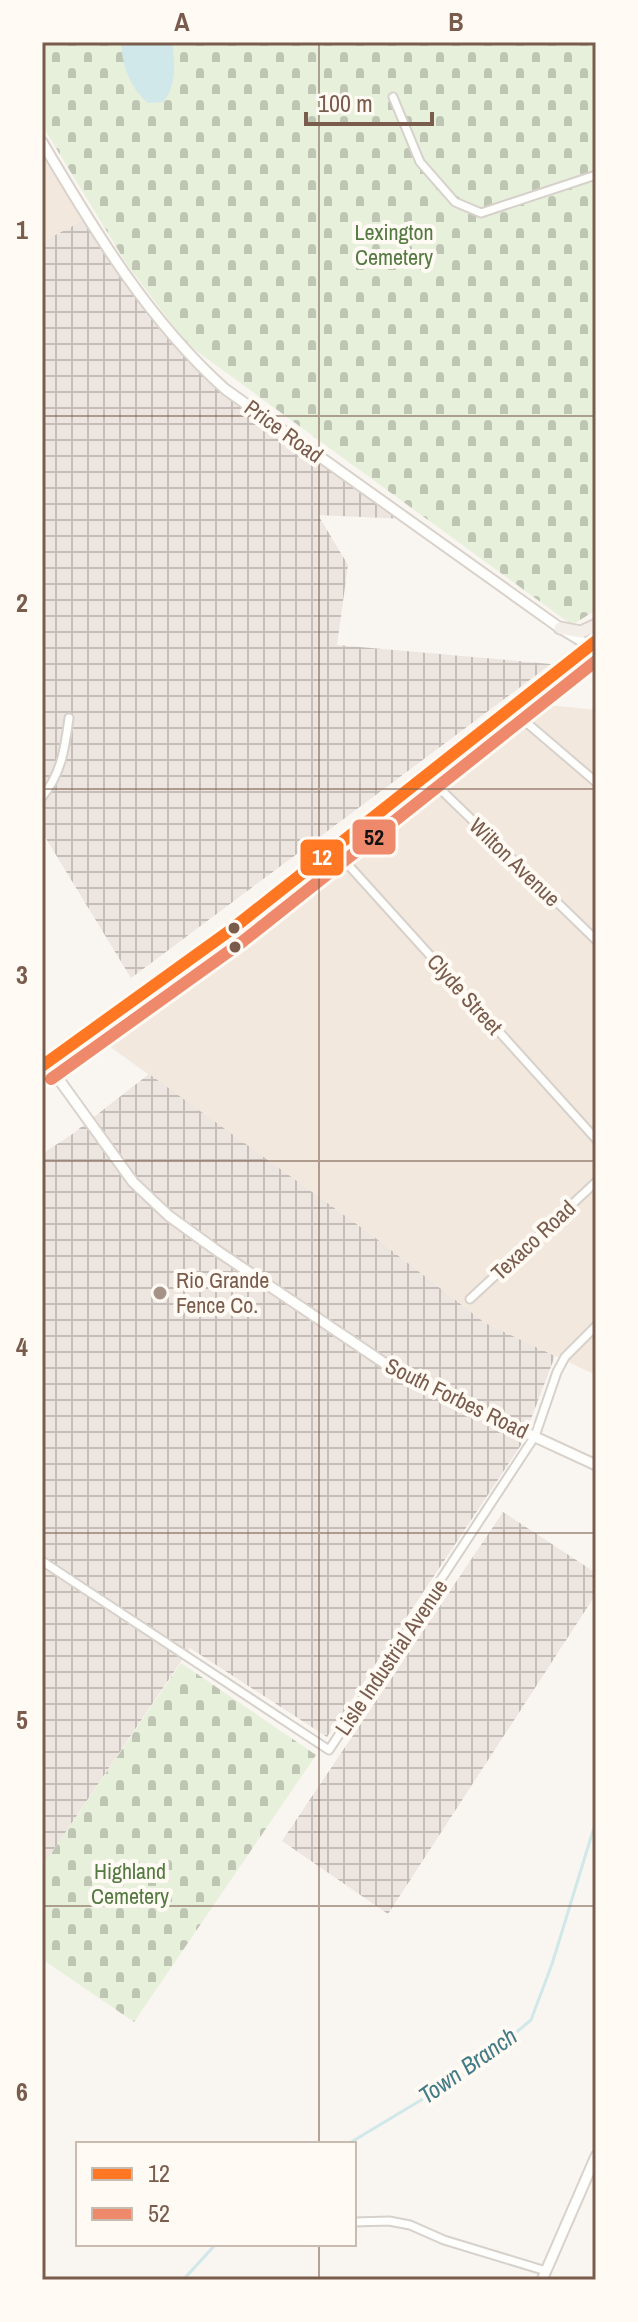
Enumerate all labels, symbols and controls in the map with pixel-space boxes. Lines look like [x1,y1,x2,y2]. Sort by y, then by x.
text: A [174,4,190,39]
text: B [448,4,464,39]
scale bar [306,76,432,126]
text: 100 m [318,87,373,119]
text: 1 [16,212,28,247]
park label: Lexington Cemetery [354,217,434,272]
street label: Price Road [239,392,329,470]
text: 2 [16,585,28,620]
street label: Wilton Avenue [463,811,567,913]
line badge: 52 [351,818,397,856]
text: 52 [364,822,384,852]
line badge: 12 [299,838,345,877]
text: 12 [312,842,332,872]
unlabelled marker [226,920,242,936]
unlabelled marker [227,939,243,955]
street label: Clyde Street [421,947,509,1041]
text: 3 [16,957,28,992]
street label: Texaco Road [484,1193,582,1287]
place label: Rio Grande Fence Co. [176,1265,269,1320]
marker: Rio Grande Fence Co. [151,1284,169,1302]
text: 4 [16,1329,28,1364]
street label: South Forbes Road [381,1350,533,1446]
street label: Lisle Industrial Avenue [328,1573,454,1741]
text: 5 [16,1702,28,1737]
park label: Highland Cemetery [91,1856,169,1911]
water label: Town Branch [412,2020,523,2111]
text: 6 [16,2074,28,2109]
legend [76,2142,356,2246]
text: 12 [148,2157,170,2189]
text: 52 [148,2197,170,2229]

